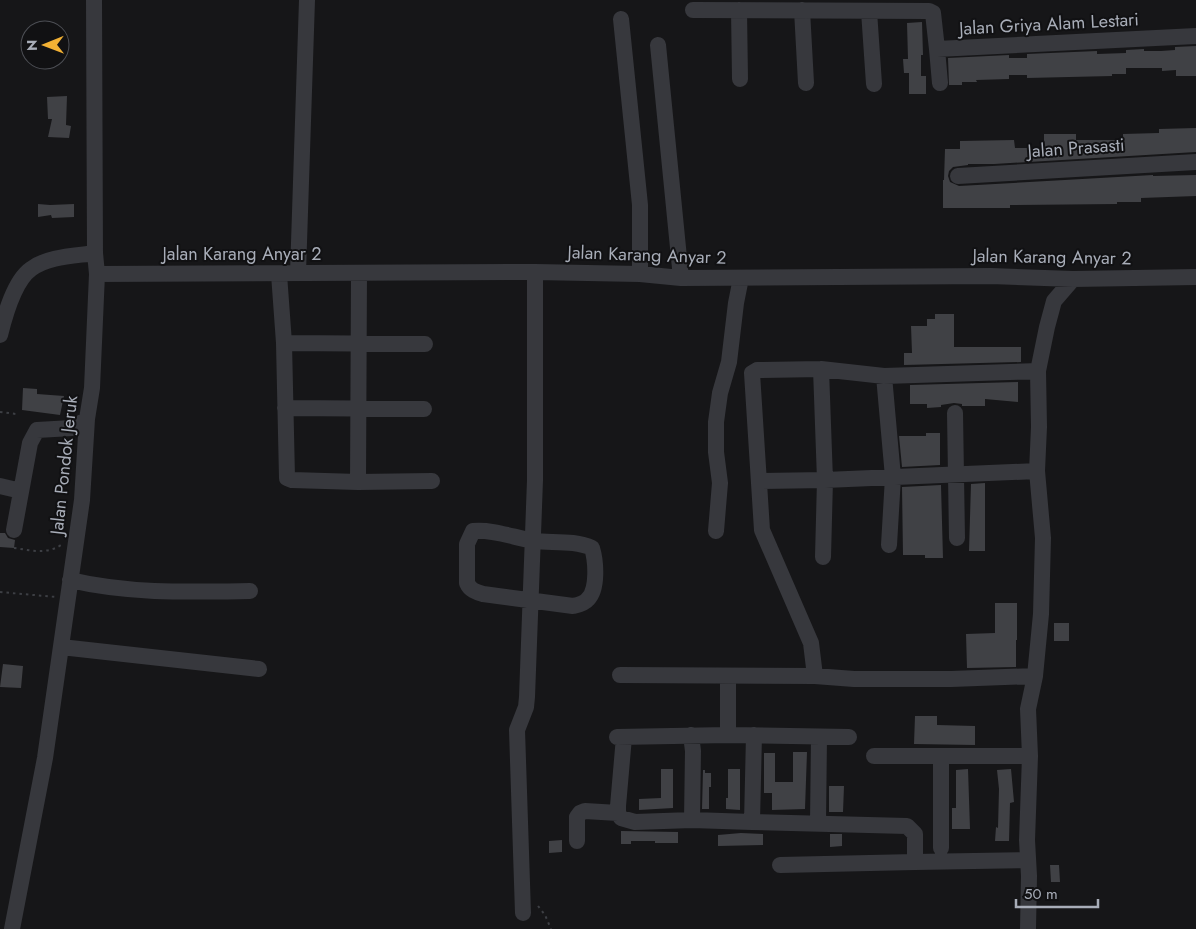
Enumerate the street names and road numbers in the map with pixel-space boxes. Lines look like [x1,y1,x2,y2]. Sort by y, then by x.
street label: Jalan Griya Alam Lestari [956,6,1140,42]
street label: Jalan Prasasti [1025,132,1125,164]
street label: Jalan Karang Anyar 2 [565,239,727,271]
street label: Jalan Karang Anyar 2 [160,241,322,267]
street label: Jalan Karang Anyar 2 [970,243,1132,271]
street label: Jalan Pondok Jeruk [44,394,84,538]

